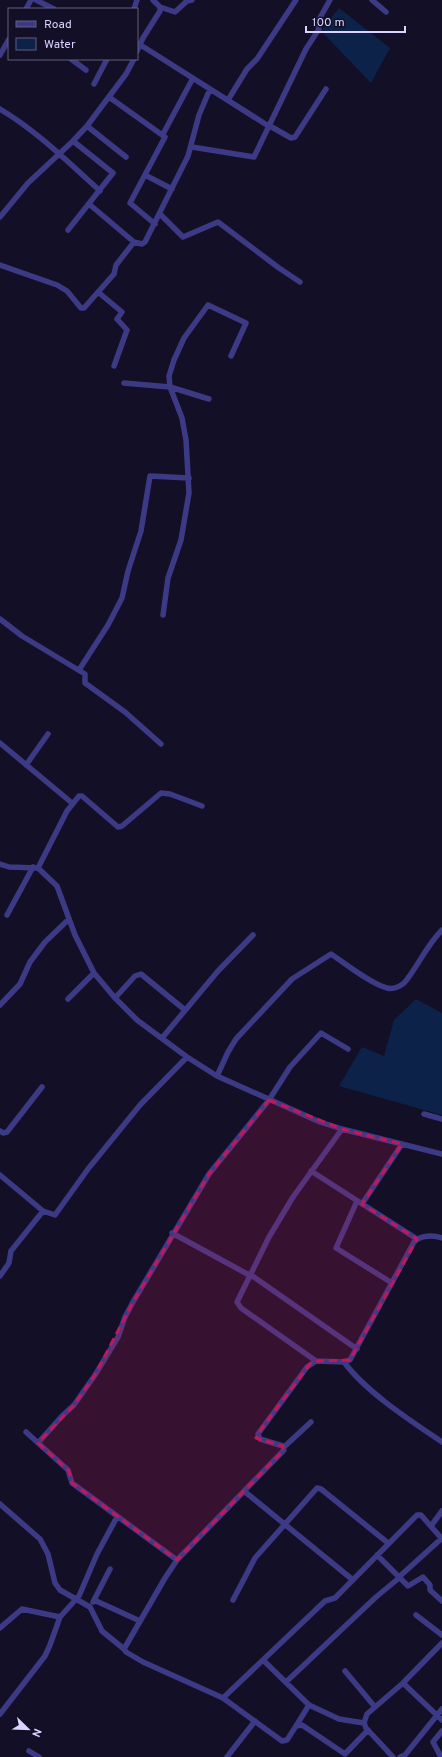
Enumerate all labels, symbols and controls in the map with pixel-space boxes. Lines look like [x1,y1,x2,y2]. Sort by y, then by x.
legend [8,8,138,60]
scale bar [306,8,405,34]
text: 100 m [312,15,345,31]
text: Road [44,17,72,33]
text: Water [44,37,76,53]
north arrow [8,1709,48,1749]
text: N [28,1726,44,1739]

